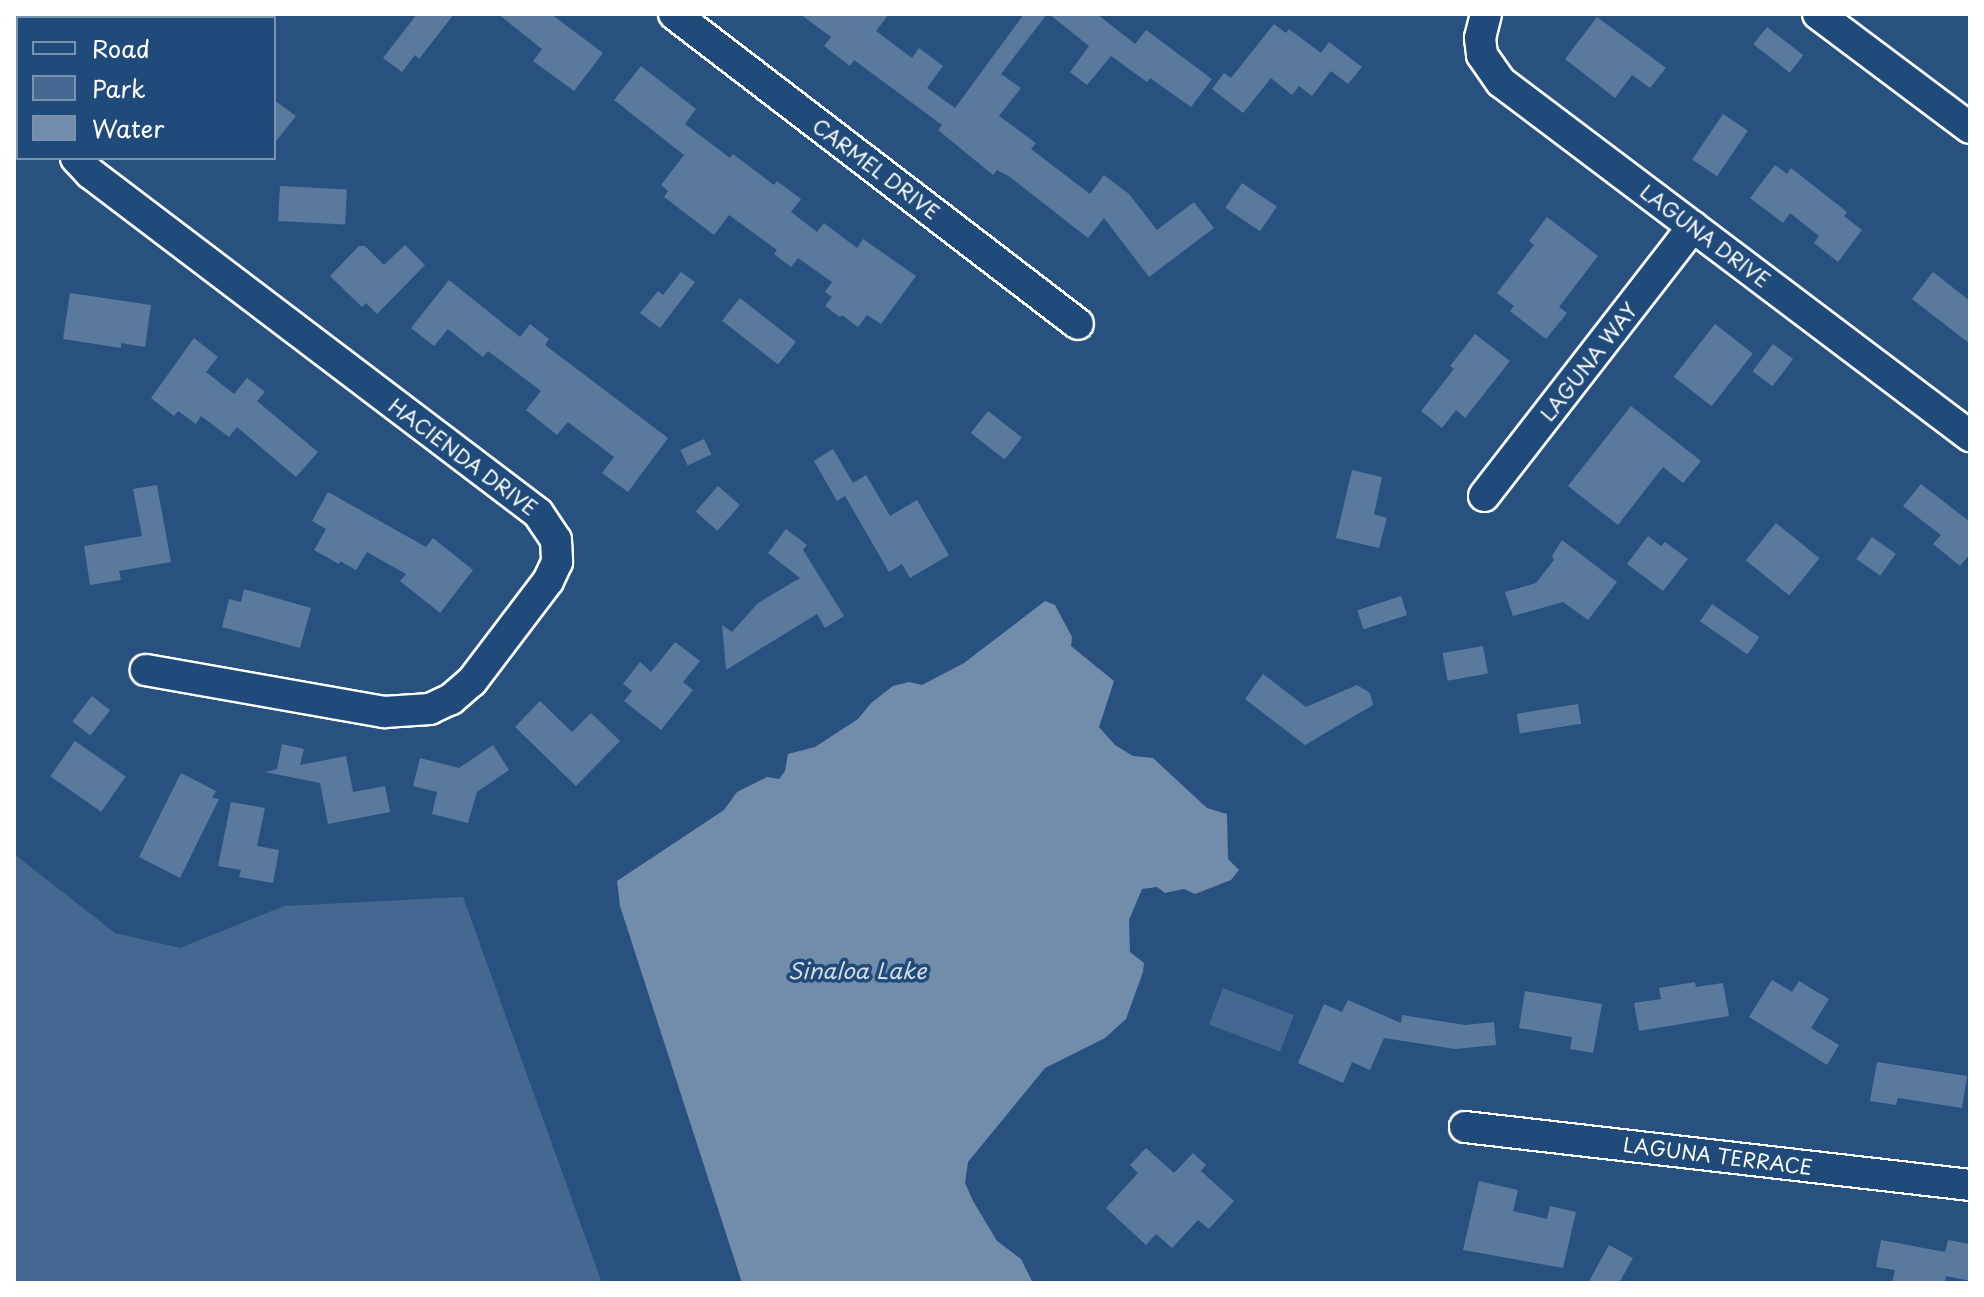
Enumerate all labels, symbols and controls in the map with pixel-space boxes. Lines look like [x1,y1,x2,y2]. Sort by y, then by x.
legend [16,16,276,160]
text: Road [92,30,150,66]
text: Park [92,70,146,106]
text: Water [92,110,164,146]
street label: CARMEL DRIVE [807,113,945,225]
street label: LAGUNA DRIVE [1635,179,1775,293]
street label: LAGUNA WAY [1536,298,1642,426]
street label: HACIENDA DRIVE [384,394,542,520]
water label: Sinaloa Lake [788,957,926,983]
street label: LAGUNA TERRACE [1621,1132,1815,1180]

